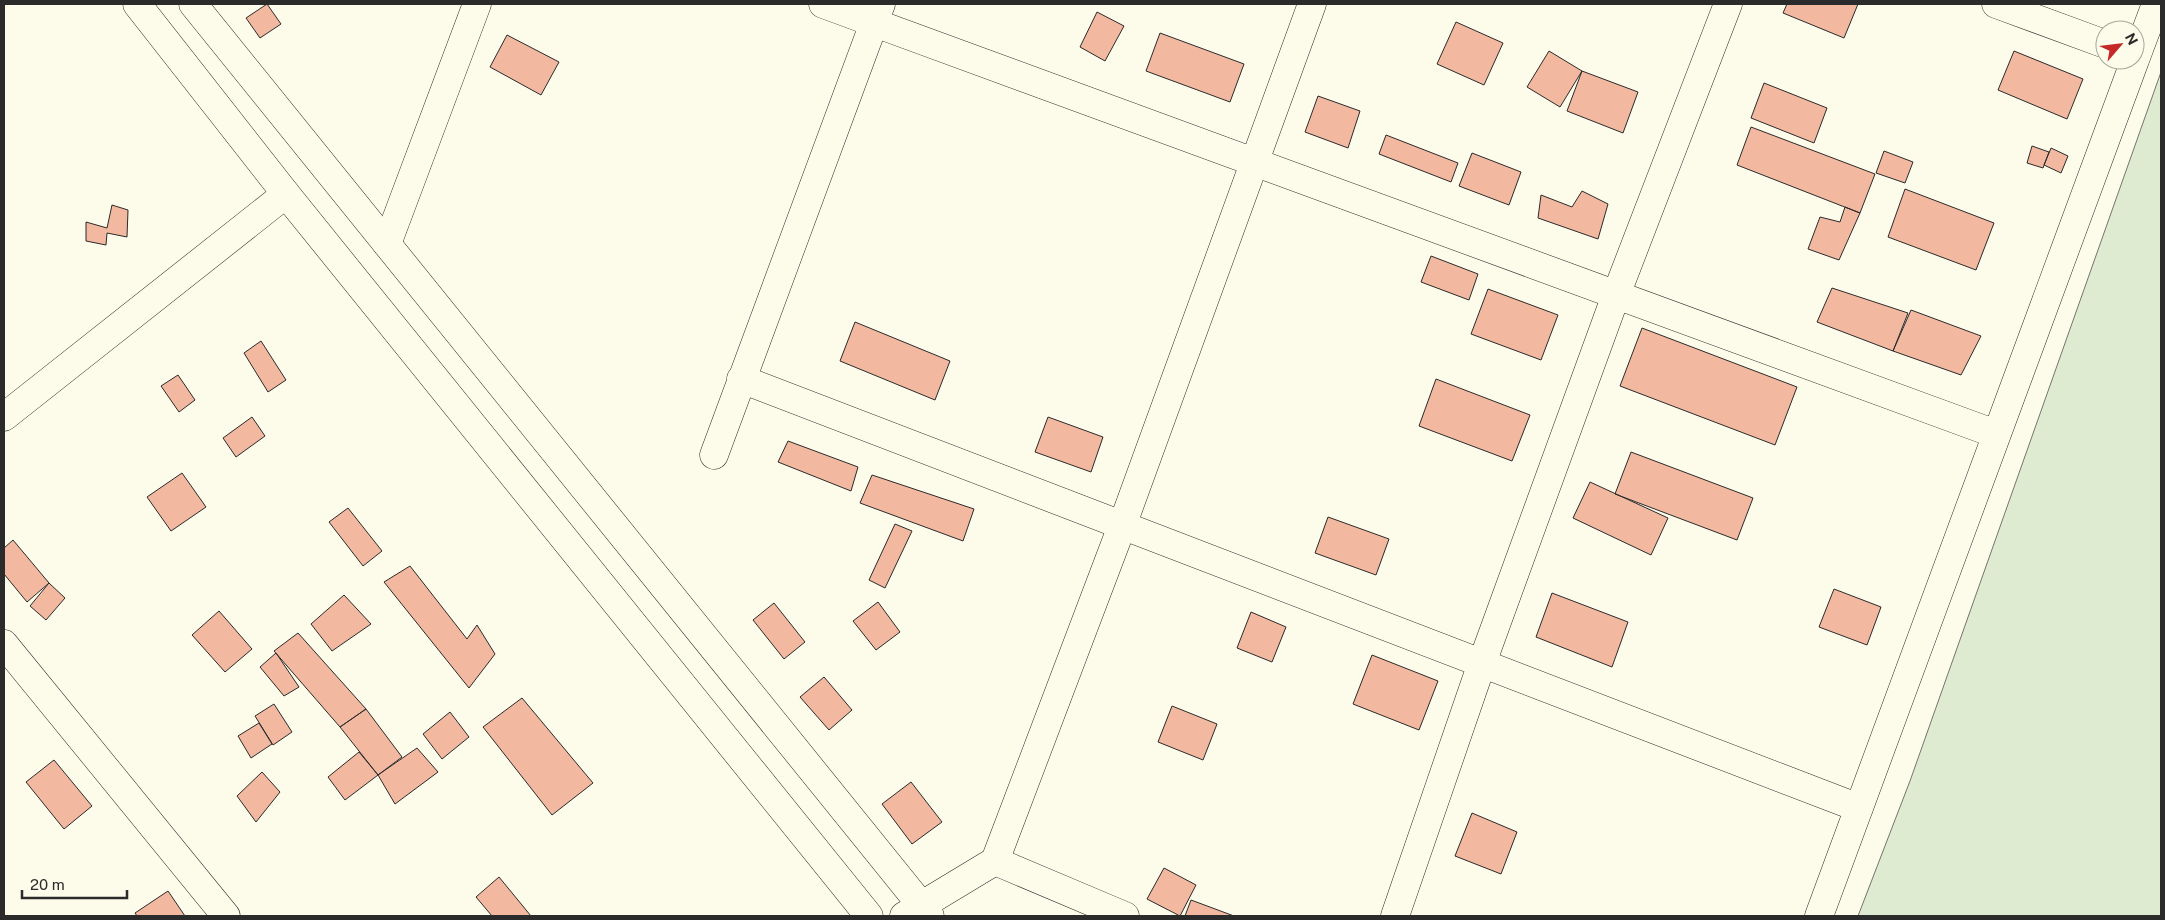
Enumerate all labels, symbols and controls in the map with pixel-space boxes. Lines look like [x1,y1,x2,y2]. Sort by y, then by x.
north arrow [2095,20,2145,70]
text: N [2122,30,2141,47]
scale bar [22,868,128,900]
text: 20 m [30,876,65,893]

